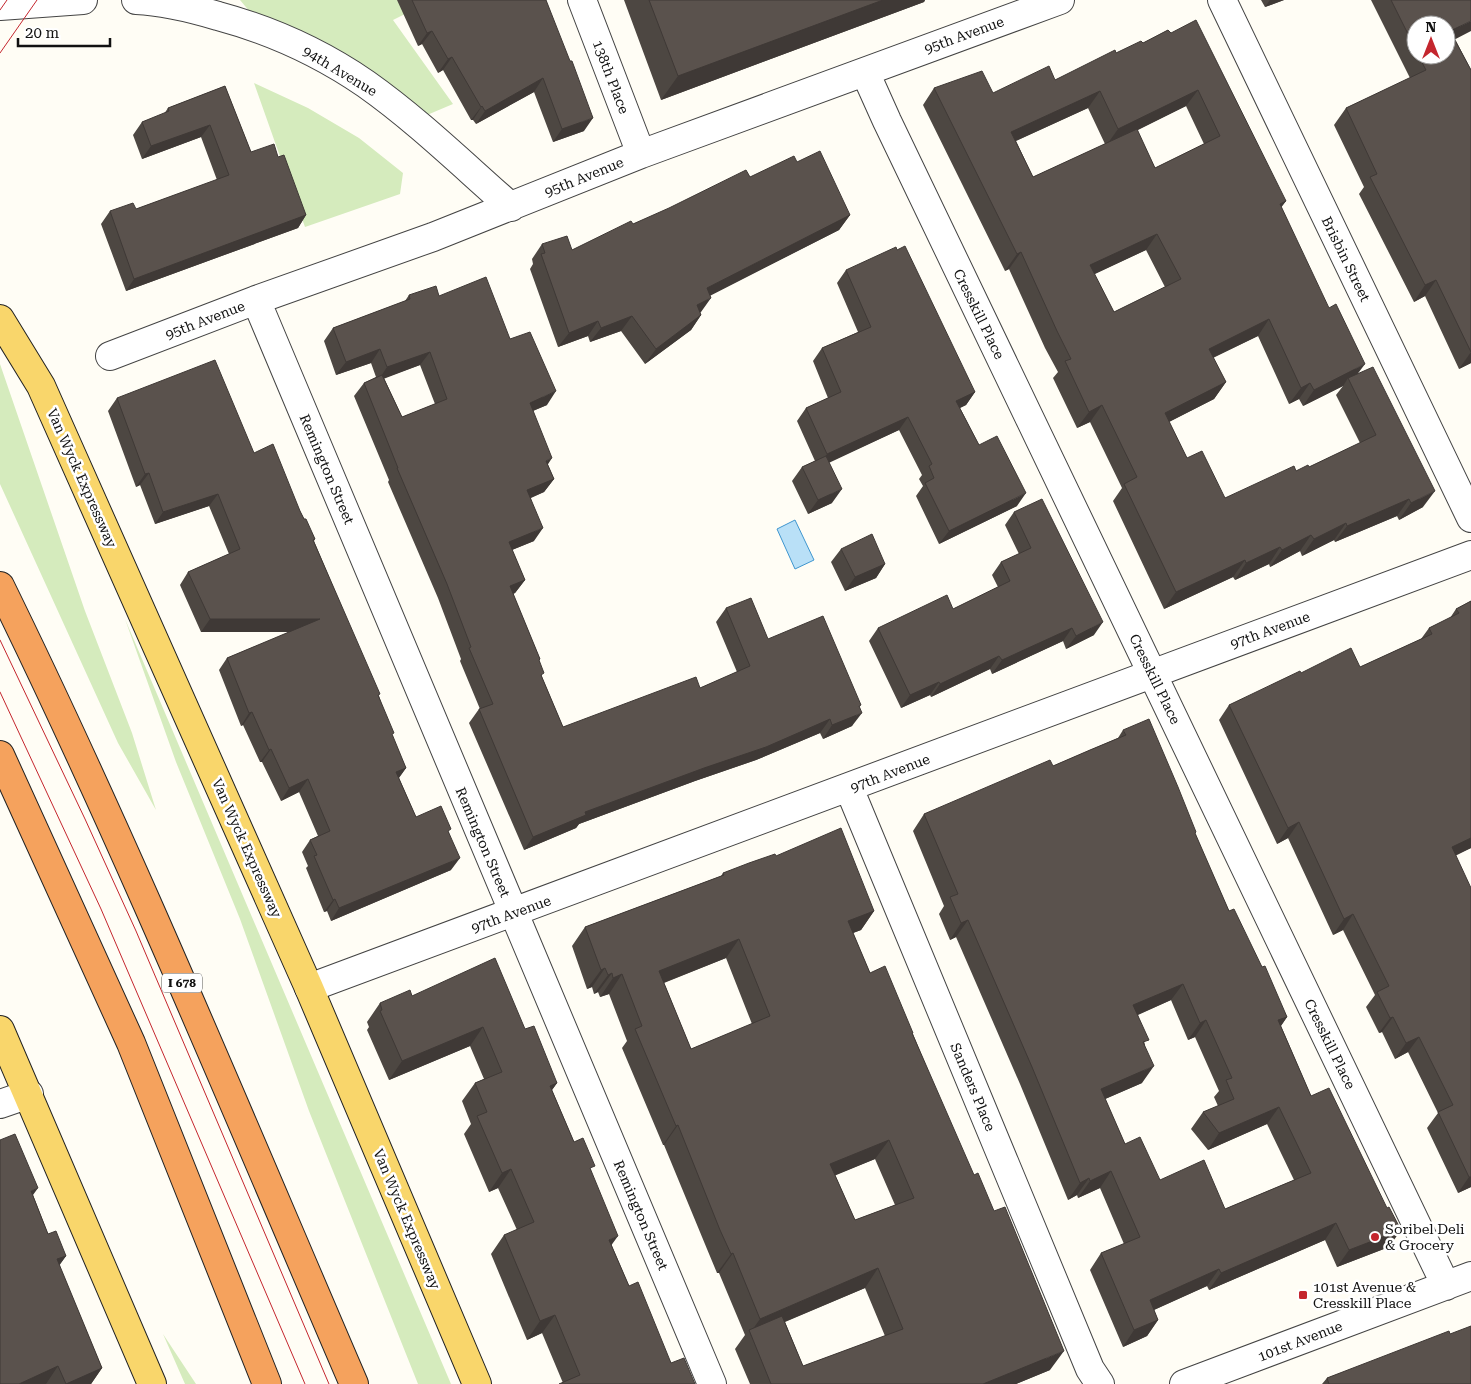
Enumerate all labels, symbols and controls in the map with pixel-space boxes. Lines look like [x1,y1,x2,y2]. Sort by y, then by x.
street label: 95th Avenue [922,13,1006,57]
scale bar [18,15,110,47]
north arrow [1406,15,1456,65]
text: N [1426,19,1437,35]
text: 20 m [25,24,60,42]
street label: 138th Place [590,38,632,116]
street label: 94th Avenue [300,43,380,100]
street label: 95th Avenue [542,154,626,200]
street label: Brisbin Street [1319,214,1373,304]
street label: Cresskill Place [950,266,1008,362]
street label: 95th Avenue [163,297,247,342]
street label: Van Wyck Expressway [44,406,120,551]
street label: Remington Street [297,412,357,526]
street label: 97th Avenue [1228,608,1312,652]
street label: Cresskill Place [1126,631,1184,727]
street label: 97th Avenue [848,750,932,795]
street label: Van Wyck Expressway [209,776,285,921]
street label: Remington Street [453,785,513,899]
street label: 97th Avenue [469,892,553,936]
road number: I 678 [162,974,202,992]
street label: Cresskill Place [1301,996,1359,1092]
street label: Sanders Place [947,1041,999,1134]
street label: Van Wyck Expressway [370,1147,444,1292]
street label: Remington Street [611,1158,671,1272]
place label: Soribel Deli & Grocery [1385,1221,1465,1253]
marker: Soribel Deli & Grocery [1369,1231,1381,1243]
place label: 101st Avenue & Cresskill Place [1313,1279,1416,1311]
marker: 101st Avenue & Cresskill Place [1297,1289,1309,1301]
street label: 101st Avenue [1256,1317,1345,1364]

